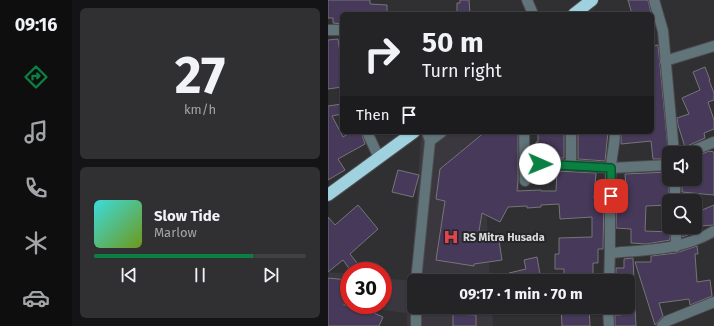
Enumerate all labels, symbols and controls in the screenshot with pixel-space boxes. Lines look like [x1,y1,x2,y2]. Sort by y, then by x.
text: 09:16 [15,14,57,36]
text: 50 m [422,26,484,59]
icon: right [356,28,408,80]
text: 27 [175,44,225,107]
text: Turn right [422,60,502,82]
icon: directions [22,63,50,91]
text: km/h [184,102,216,117]
icon: arrive [398,104,420,126]
text: Then [356,106,390,124]
icon: music [22,118,50,146]
position arrow [519,143,561,185]
map controls [662,146,702,234]
button: sound [662,146,702,186]
icon: phone [22,174,50,202]
pin [594,179,628,213]
icon: arrive [600,185,622,207]
button: search [662,194,702,234]
text: Slow Tide [154,207,220,225]
text: Marlow [154,225,197,240]
hospital icon: RS Mitra Husada [442,228,460,246]
icon: climate [22,229,50,257]
place label: RS Mitra Husada [463,231,545,244]
speed limit sign: 30 [340,262,392,314]
icon: previous [118,264,140,286]
icon: pause [189,264,211,286]
icon: next [260,264,282,286]
icon: car [22,284,50,312]
text: 09:17 · 1 min · 70 m [459,285,583,303]

